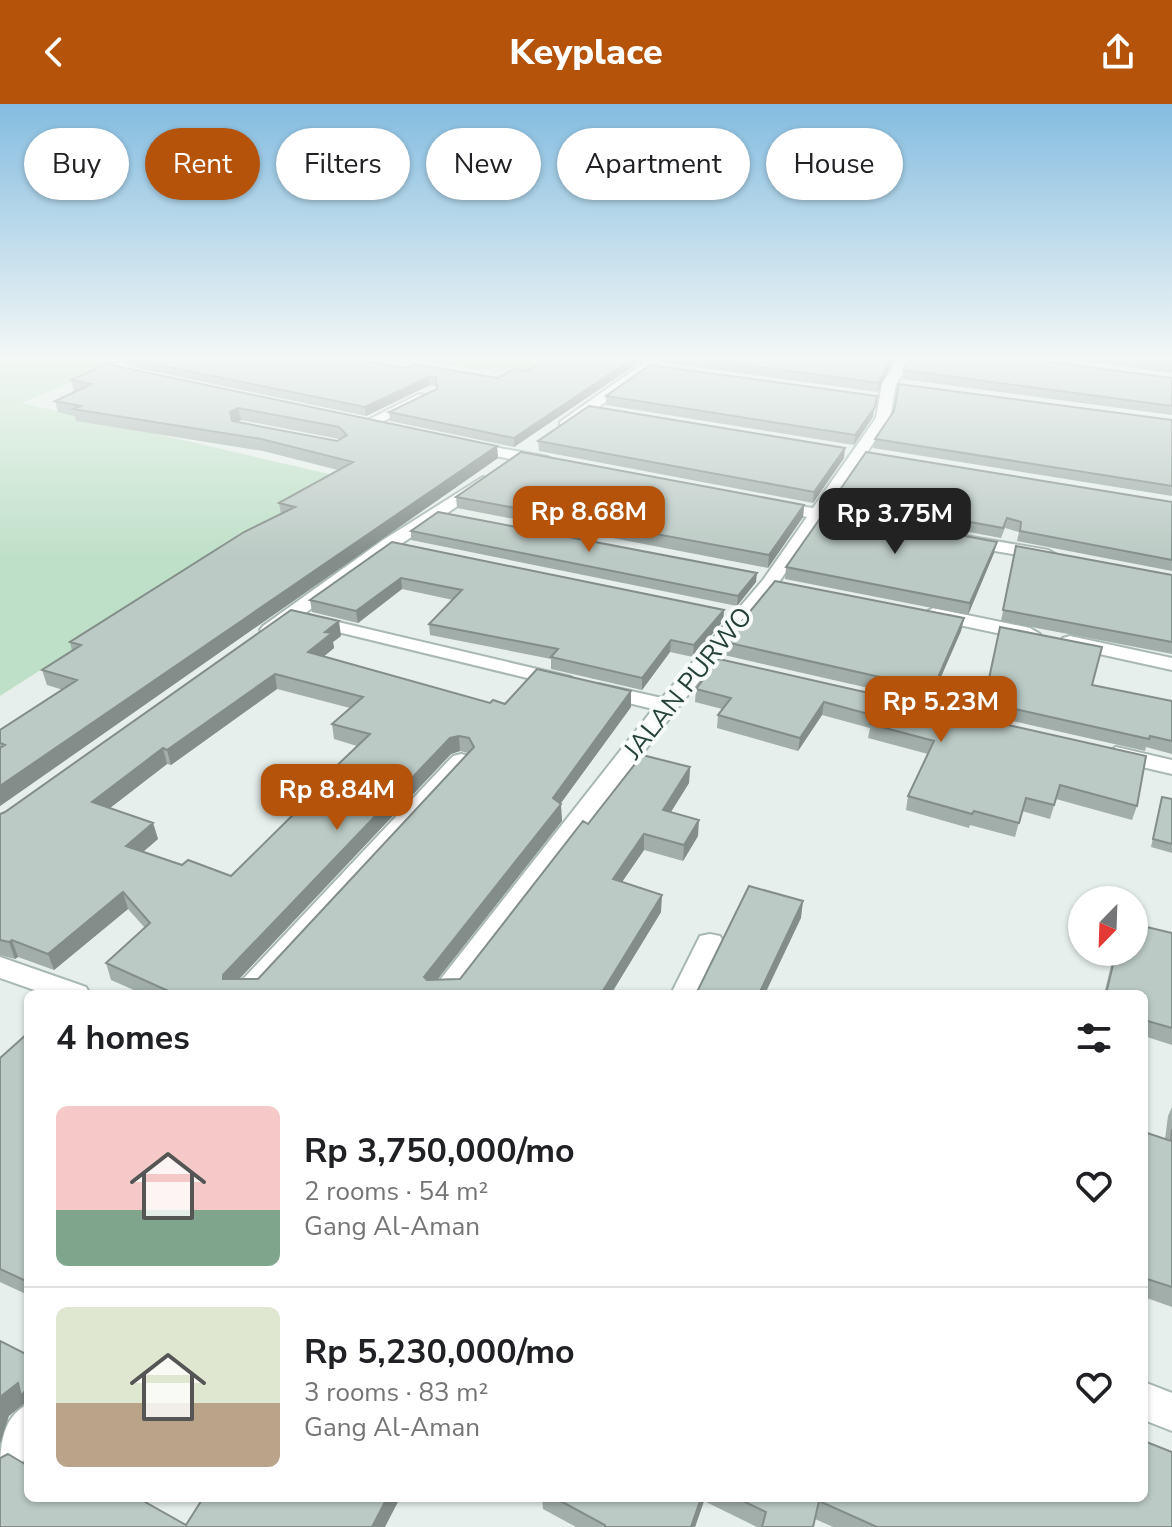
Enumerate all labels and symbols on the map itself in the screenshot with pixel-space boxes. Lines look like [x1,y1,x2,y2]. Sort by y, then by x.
pin: Rp 8.68M [506,486,672,554]
pin: Rp 3.75M [812,488,978,556]
street label: JALAN PURWO [615,600,760,767]
pin: Rp 5.23M [858,676,1024,744]
pin: Rp 8.84M [254,764,420,832]
north arrow [1068,886,1148,966]

